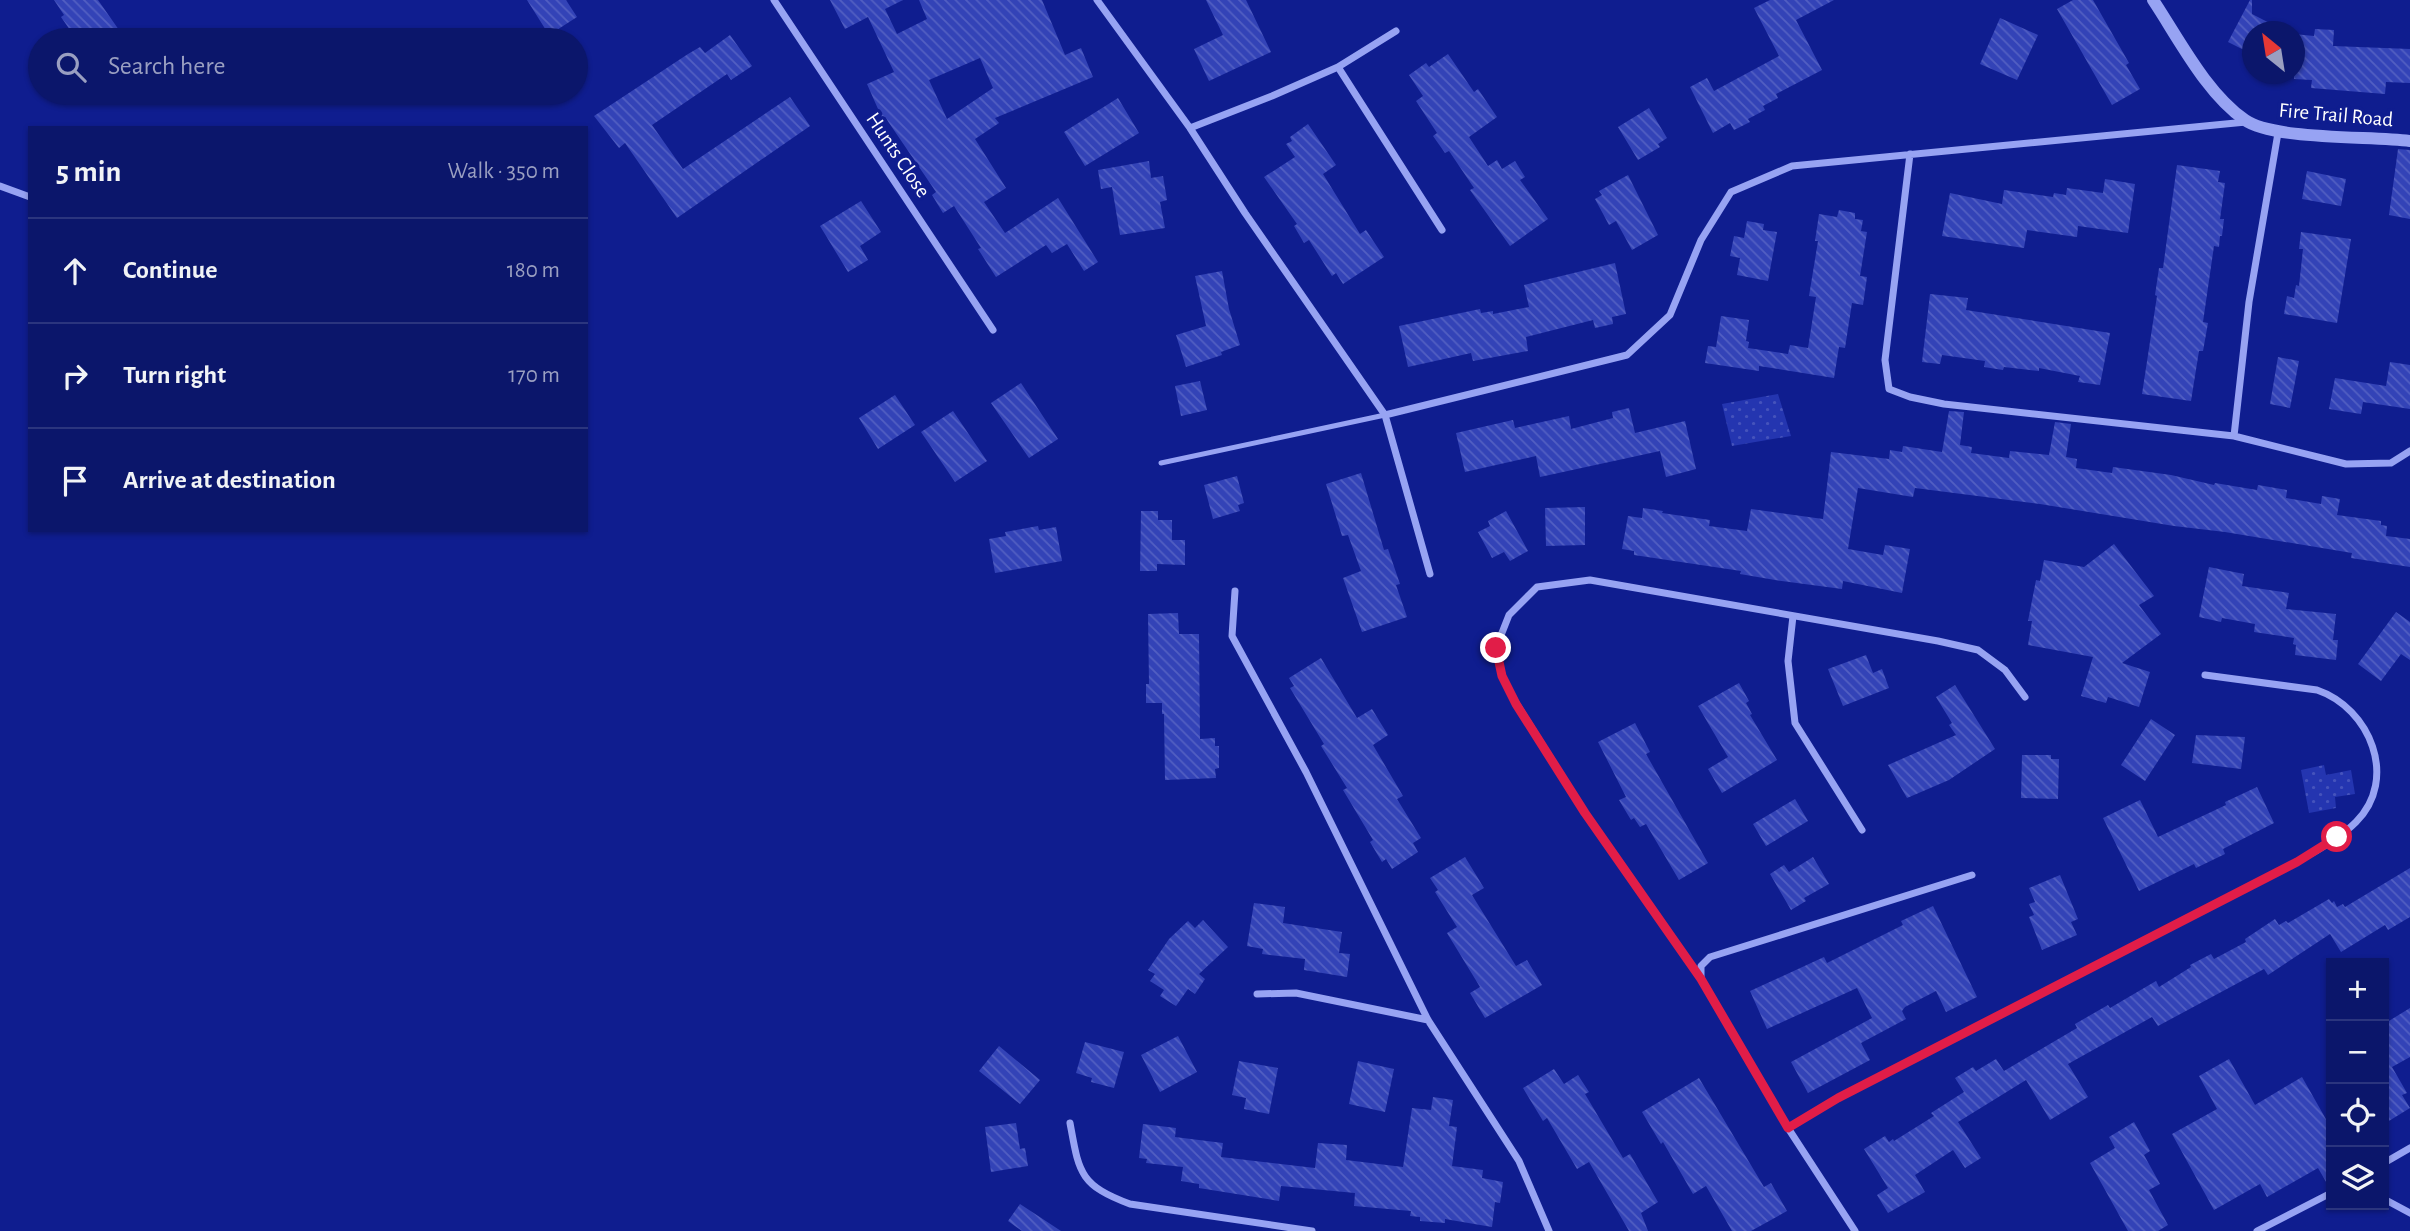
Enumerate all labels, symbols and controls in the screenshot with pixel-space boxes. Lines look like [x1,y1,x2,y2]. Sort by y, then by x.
north arrow [2242,21,2305,84]
search box [28,28,588,105]
icon: search [52,48,90,86]
text: Search here [108,53,226,79]
street label: Fire Trail Road [2278,100,2394,130]
street label: Hunts Close [862,109,934,201]
text: 5 min [56,157,121,187]
text: Walk · 350 m [448,160,560,183]
icon: ahead [56,252,94,290]
text: Continue [123,257,218,283]
text: 180 m [507,259,560,282]
icon: right [56,357,94,395]
text: Turn right [123,362,226,388]
text: 170 m [508,364,560,387]
icon: arrive [56,462,94,500]
text: Arrive at destination [123,467,336,493]
route end [1480,632,1511,663]
route start [2321,821,2352,852]
map controls [2326,958,2389,1210]
button: + [2326,958,2389,1021]
button: − [2326,1021,2389,1084]
button: locate [2326,1084,2389,1147]
button: layers [2326,1147,2389,1210]

